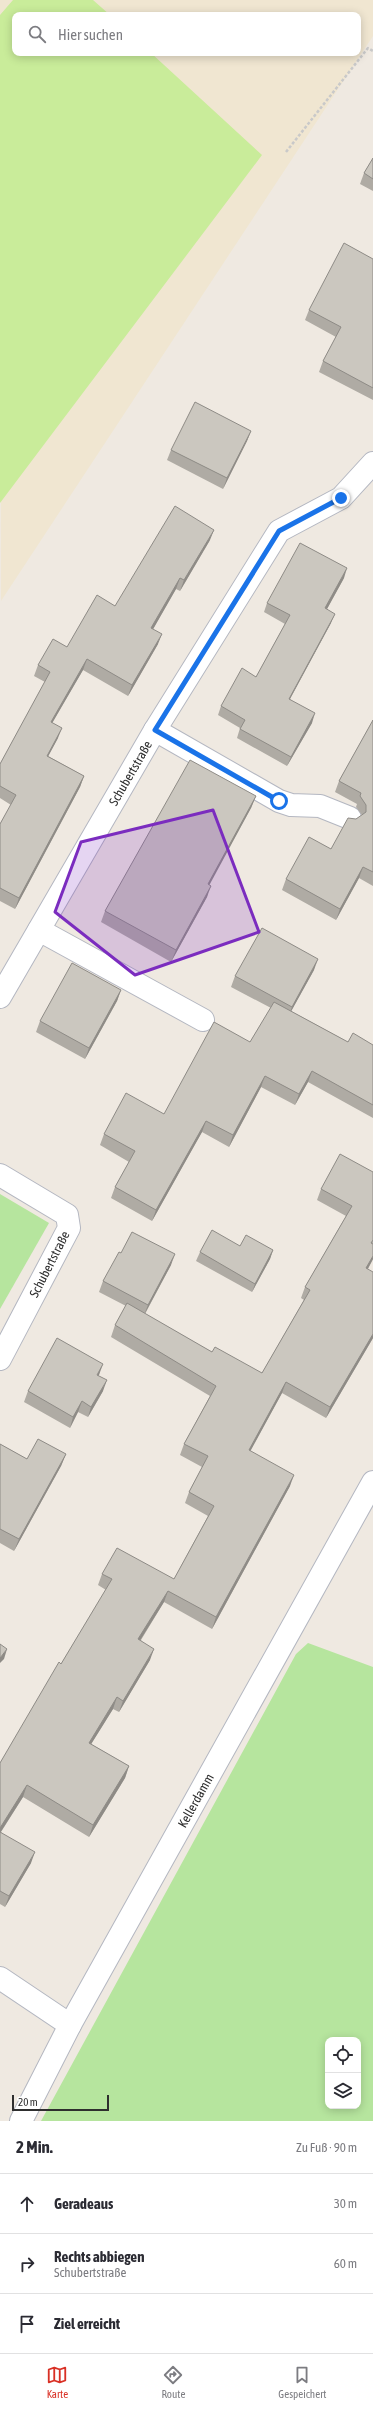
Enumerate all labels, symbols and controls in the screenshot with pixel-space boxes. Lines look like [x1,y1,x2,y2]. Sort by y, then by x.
search box [12,12,361,56]
icon: search [26,23,48,45]
text: Hier suchen [58,26,123,43]
route end [332,489,350,507]
street label: Schubertstraße [106,738,155,808]
route start [270,792,288,810]
street label: Schubertstraße [26,1229,73,1300]
street label: Kellerdamm [175,1771,217,1830]
map controls [325,2037,361,2109]
button: locate [325,2037,361,2073]
button: layers [325,2073,361,2109]
scale bar [12,2093,109,2112]
text: 20 m [18,2096,38,2108]
text: 2 Min. [16,2137,53,2157]
text: Zu Fuß · 90 m [296,2140,357,2155]
icon: ahead [16,2193,38,2215]
text: Geradeaus [54,2195,113,2212]
text: 30 m [334,2196,357,2211]
text: Rechts abbiegen [54,2248,144,2265]
icon: right [16,2253,38,2275]
text: 60 m [334,2256,357,2271]
text: Schubertstraße [54,2265,126,2280]
icon: arrive [16,2313,38,2335]
text: Ziel erreicht [54,2315,120,2332]
tab: Karte [46,2364,68,2400]
tab: Route [161,2364,185,2400]
tab: Gespeichert [278,2364,327,2400]

